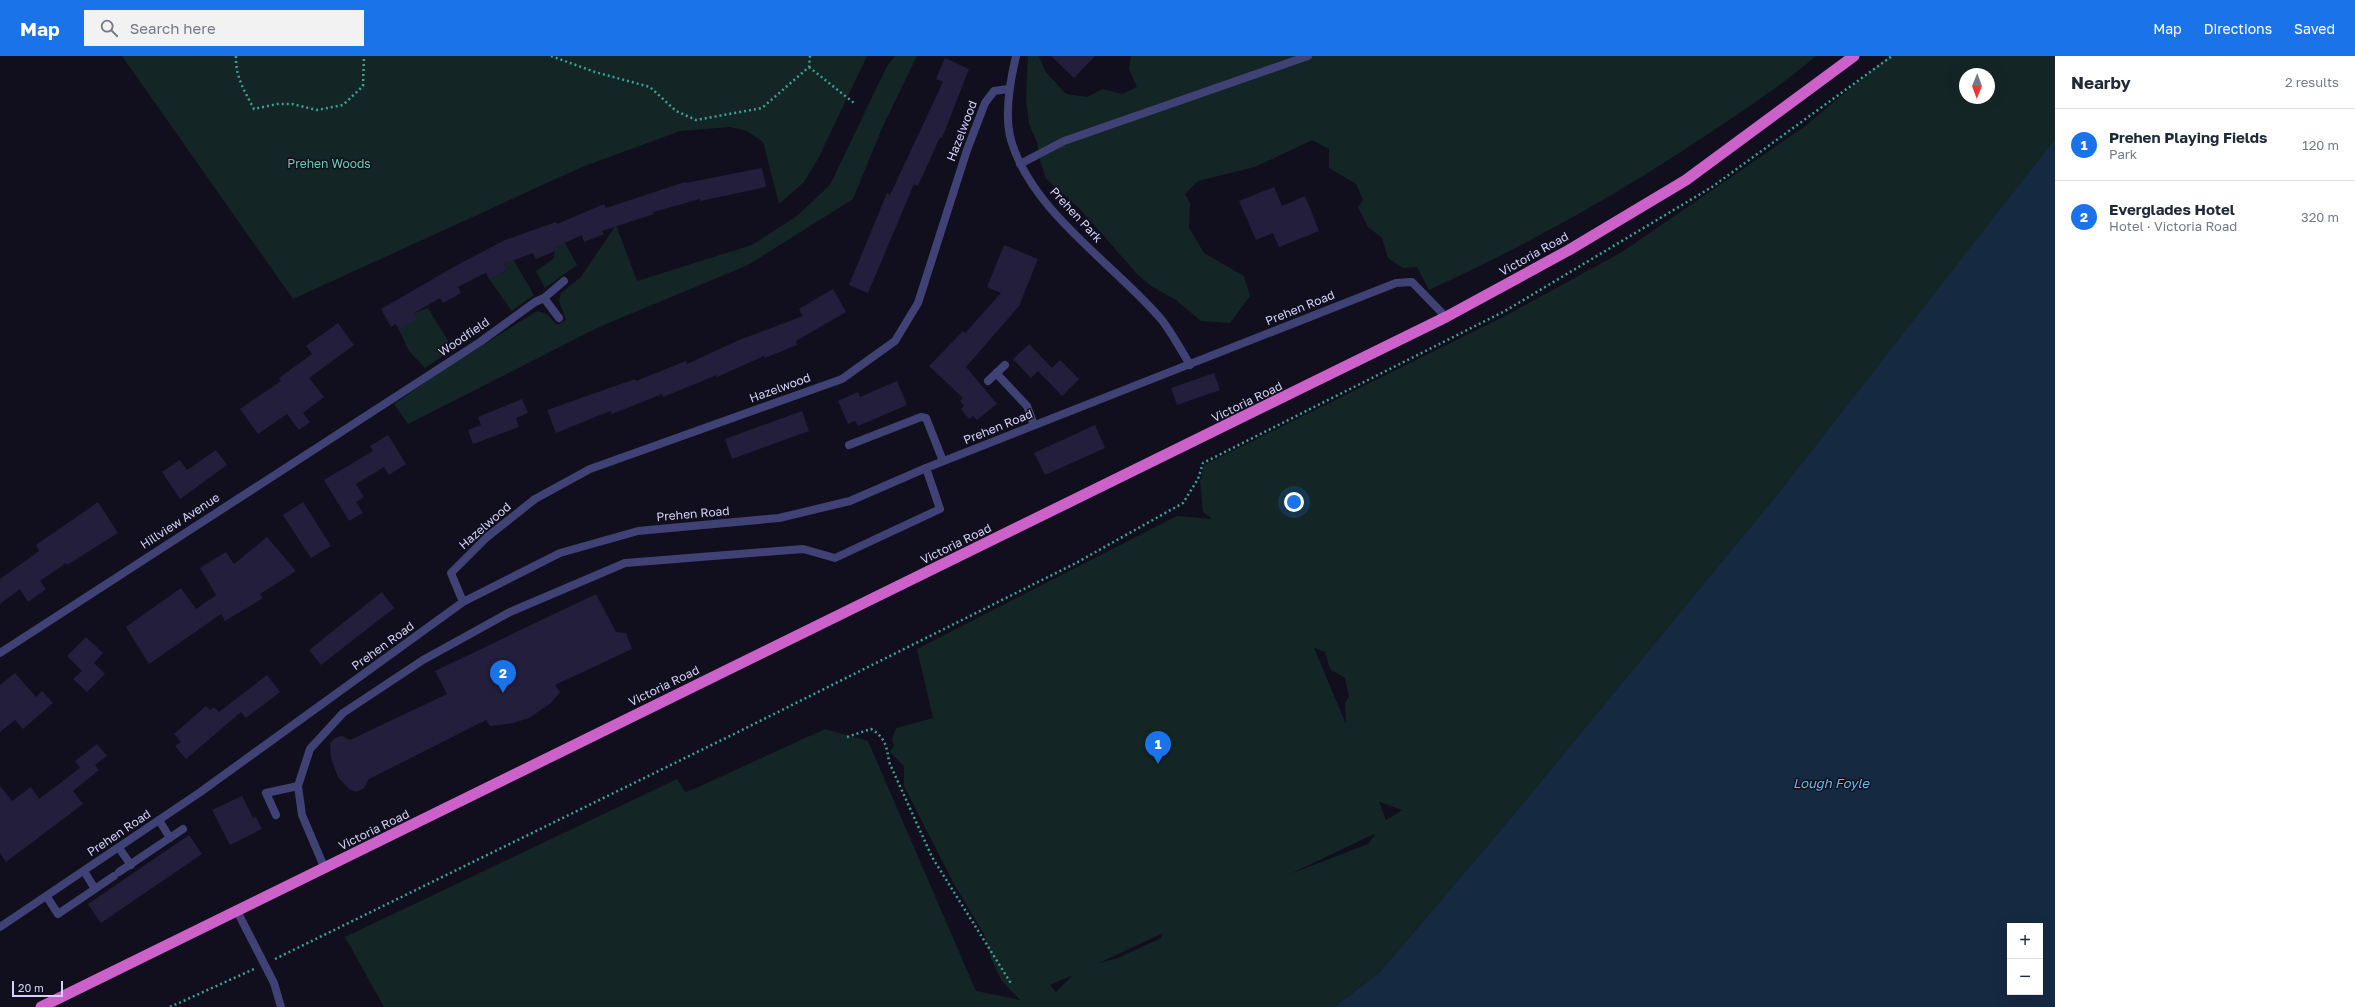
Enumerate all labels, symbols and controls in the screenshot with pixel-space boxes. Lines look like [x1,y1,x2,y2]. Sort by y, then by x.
search box [84,10,364,46]
text: Map [20,17,60,40]
icon: search [98,17,120,39]
text: Search here [130,19,216,37]
text: Map [2153,20,2182,37]
text: Directions [2204,20,2272,37]
text: Saved [2294,20,2335,37]
north arrow [1959,68,1995,104]
text: Nearby [2071,72,2131,93]
text: 2 results [2285,74,2339,90]
street label: Hazelwood [943,98,980,163]
text: Prehen Playing Fields [2109,128,2267,146]
text: 1 [2081,137,2087,153]
text: 120 m [2302,137,2339,153]
text: Park [2109,146,2137,162]
park label: Prehen Woods [287,156,371,171]
street label: Prehen Park [1047,184,1106,246]
text: Everglades Hotel [2109,200,2235,218]
text: 2 [2080,209,2088,225]
text: 320 m [2301,209,2339,225]
text: Hotel · Victoria Road [2109,218,2237,234]
street label: Victoria Road [1497,228,1571,279]
street label: Prehen Road [1263,287,1337,328]
street label: Woodfield [435,314,492,359]
street label: Hazelwood [747,370,813,406]
street label: Victoria Road [1209,378,1285,425]
street label: Prehen Road [961,406,1035,447]
street label: Hillview Avenue [137,489,222,552]
your location [1284,492,1304,512]
street label: Hazelwood [456,499,514,552]
street label: Prehen Road [656,503,730,524]
street label: Victoria Road [918,520,994,567]
street label: Prehen Road [349,618,417,673]
pin: 2 [490,660,516,693]
street label: Victoria Road [626,662,702,709]
pin: 1 [1145,731,1171,764]
water label: Lough Foyle [1793,775,1871,791]
street label: Prehen Road [84,806,153,859]
street label: Victoria Road [336,806,412,853]
map controls [2007,923,2043,995]
button: + [2007,923,2043,959]
button: − [2007,959,2043,995]
scale bar [12,979,63,998]
text: 20 m [18,981,44,994]

